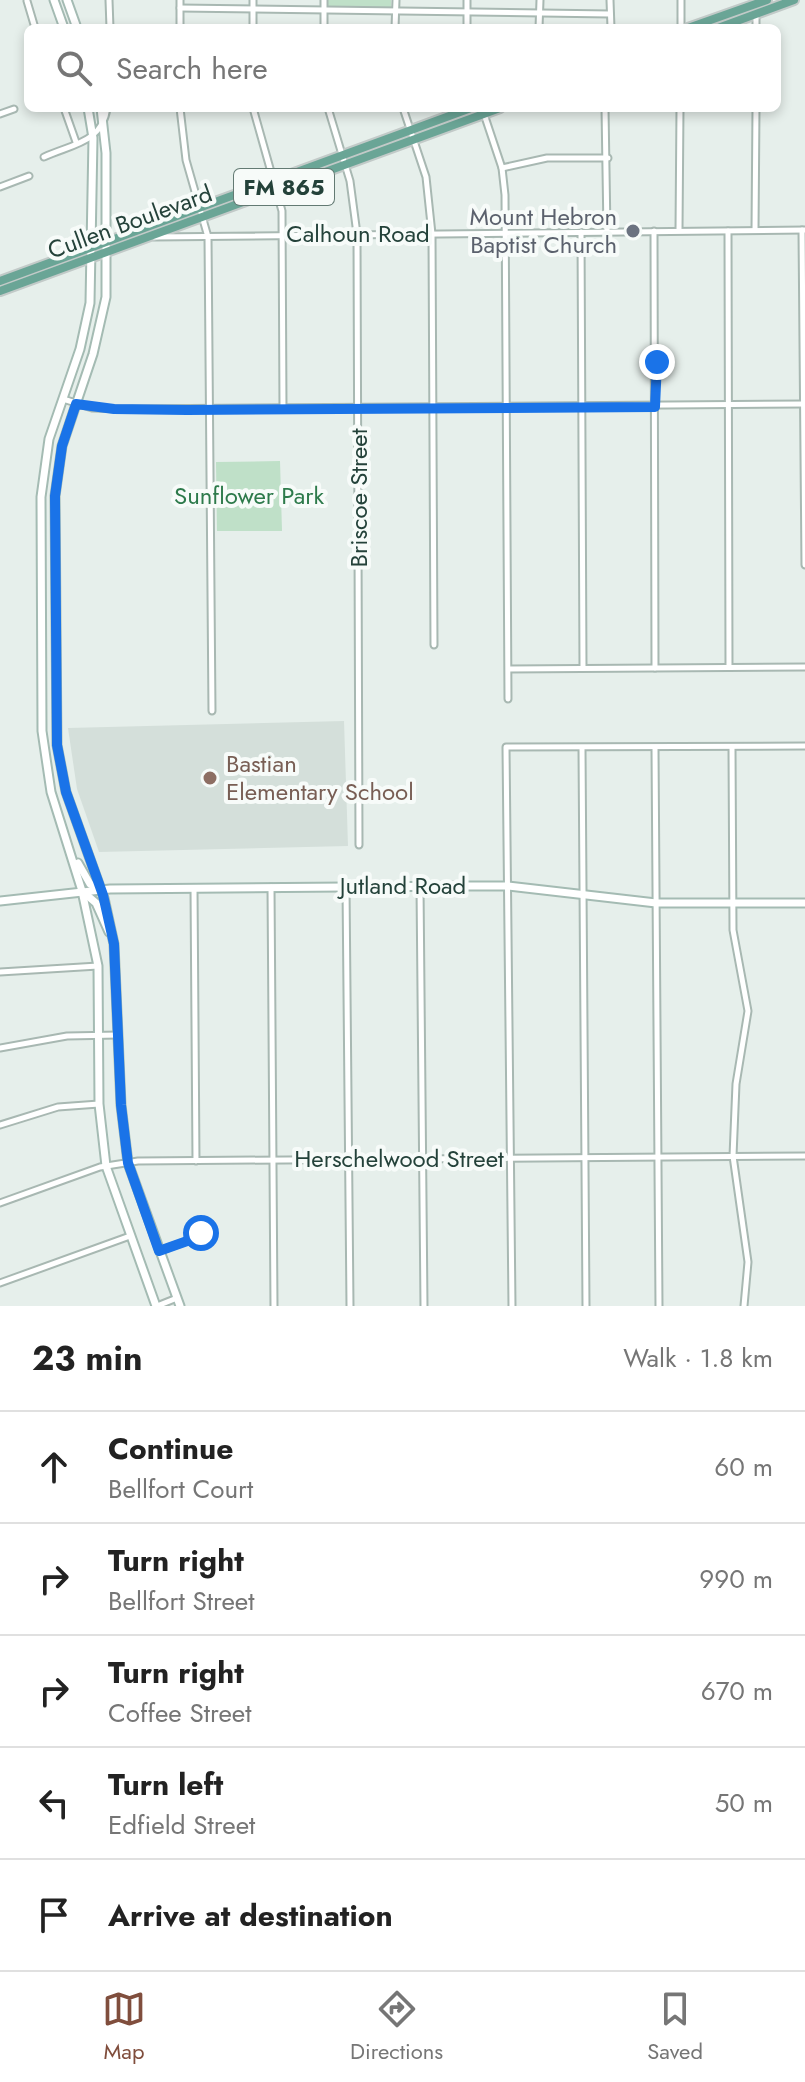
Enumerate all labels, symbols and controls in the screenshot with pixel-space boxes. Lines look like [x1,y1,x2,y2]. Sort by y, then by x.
search box [24,24,781,112]
icon: search [52,46,96,90]
text: Search here [116,47,268,90]
road number: FM 865 [234,169,334,205]
street label: Cullen Boulevard [43,176,217,268]
place label: Mount Hebron Baptist Church [470,199,617,262]
street label: Calhoun Road [286,216,430,251]
marker: Mount Hebron Baptist Church [624,222,642,240]
route end [639,344,675,380]
street label: Briscoe Street [341,428,376,567]
park label: Sunflower Park [174,478,324,513]
place label: Bastian Elementary School [226,746,414,809]
marker: Bastian Elementary School [201,769,219,787]
street label: Jutland Road [337,868,466,903]
street label: Herschelwood Street [294,1141,504,1176]
route start [183,1215,219,1251]
text: 23 min [32,1334,142,1383]
text: Walk · 1.8 km [623,1339,773,1377]
text: Continue [108,1427,234,1470]
icon: ahead [32,1445,76,1489]
text: 60 m [714,1448,773,1486]
text: Bellfort Court [108,1470,253,1508]
text: Turn right [108,1539,244,1582]
icon: right [32,1557,76,1601]
text: 990 m [699,1560,773,1598]
text: Bellfort Street [108,1582,254,1620]
text: Turn right [108,1651,244,1694]
icon: right [32,1669,76,1713]
text: 670 m [701,1672,773,1710]
text: Coffee Street [108,1694,252,1732]
text: Turn left [108,1763,223,1806]
icon: left [32,1781,76,1825]
text: 50 m [715,1784,773,1822]
text: Edfield Street [108,1806,255,1844]
icon: arrive [32,1893,76,1937]
text: Arrive at destination [108,1894,393,1937]
tab: Map [102,1987,146,2067]
tab: Directions [350,1987,443,2067]
tab: Saved [647,1987,703,2067]

